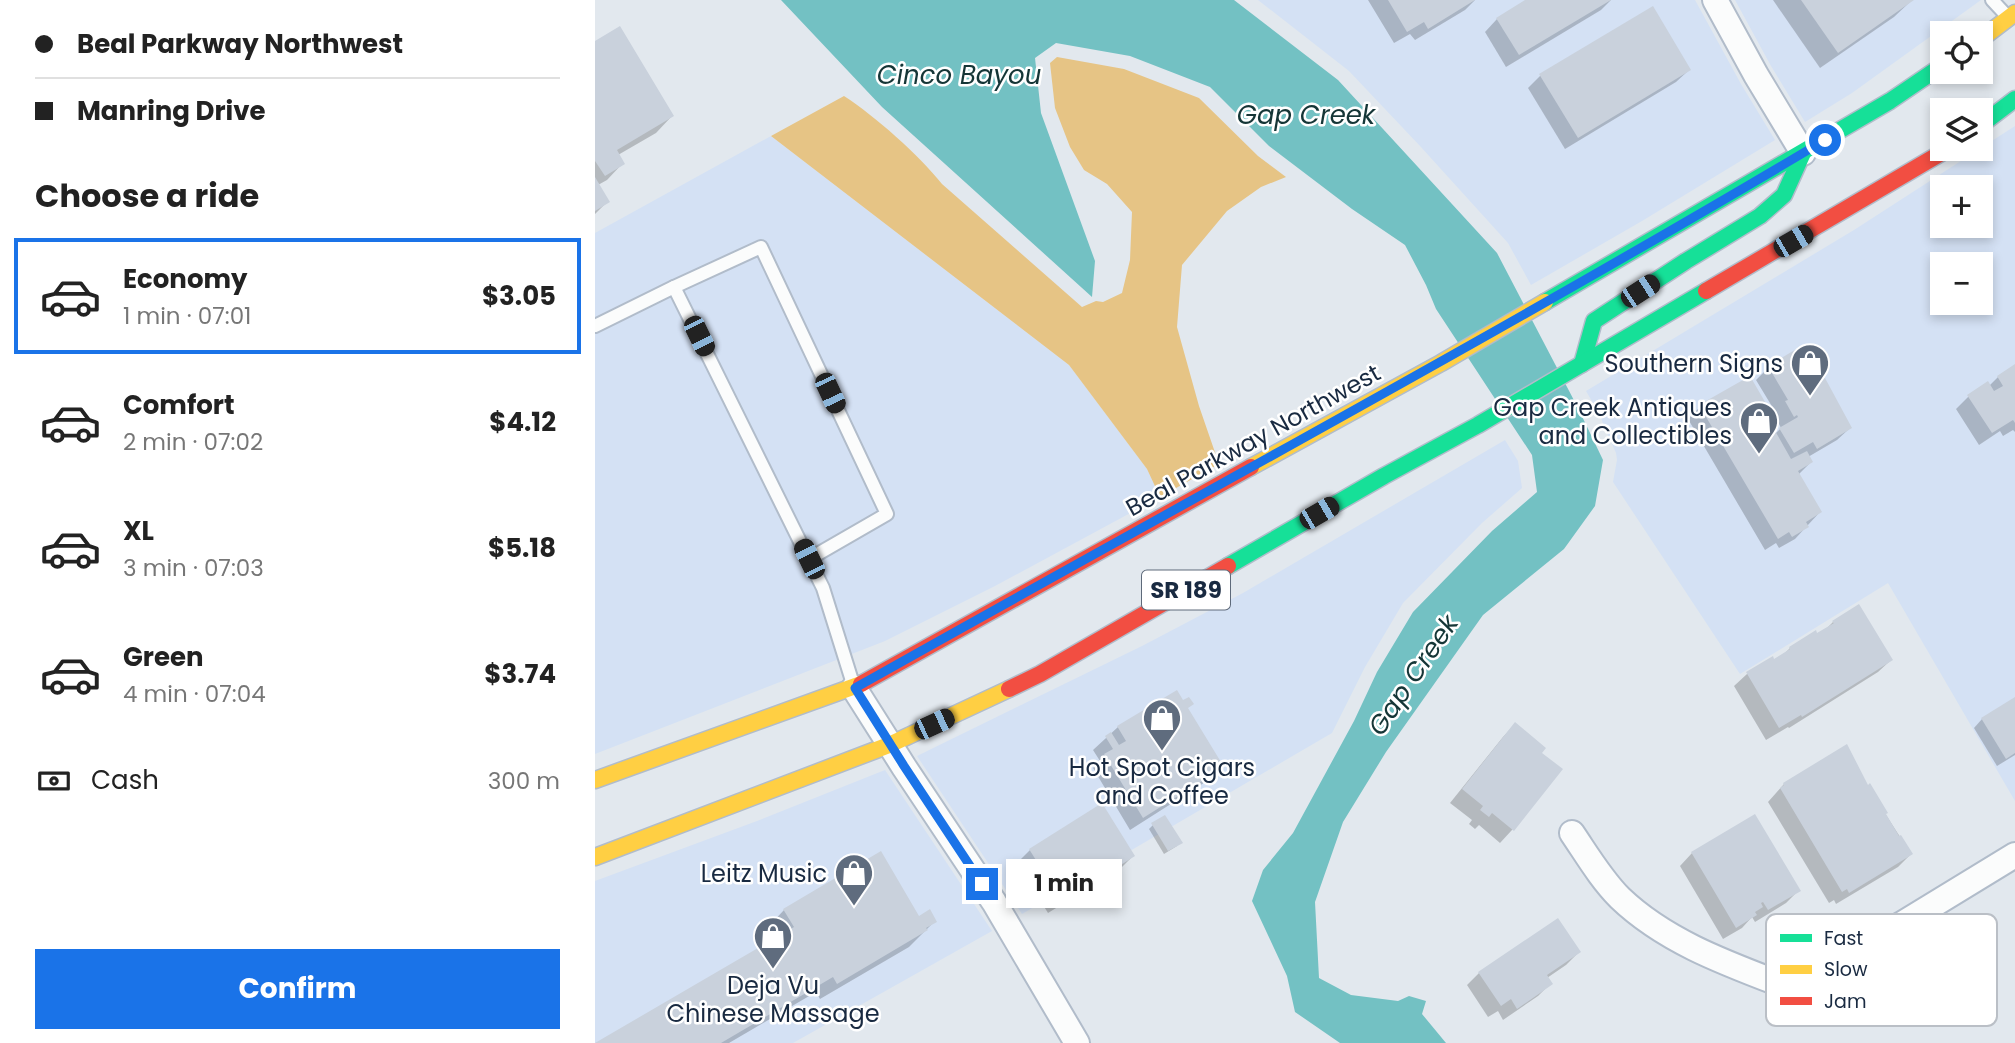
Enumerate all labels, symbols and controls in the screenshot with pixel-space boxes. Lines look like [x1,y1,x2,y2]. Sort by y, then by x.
map controls [1930,21,1993,315]
button: locate [1930,21,1993,84]
text: Beal Parkway Northwest [77,26,403,62]
water label: Cinco Bayou [877,57,1041,93]
text: Manring Drive [77,93,266,129]
water label: Gap Creek [1237,97,1377,133]
button: layers [1930,98,1993,161]
route start [1809,124,1841,156]
text: Choose a ride [35,173,259,218]
button: + [1930,175,1993,238]
car [1770,221,1817,261]
button: − [1930,252,1993,315]
text: Economy [123,261,247,297]
icon: car [39,265,102,328]
car [1617,271,1664,311]
text: $3.05 [482,278,556,314]
text: 1 min · 07:01 [123,300,251,332]
car [681,313,718,359]
shop icon: Southern Signs [1789,342,1831,397]
place label: Southern Signs [1604,347,1783,380]
street label: Beal Parkway Northwest [1120,356,1386,524]
car [812,370,849,416]
text: Comfort [123,387,235,423]
icon: car [39,391,102,454]
place label: Gap Creek Antiques and Collectibles [1493,391,1732,452]
shop icon: Gap Creek Antiques and Collectibles [1738,400,1780,455]
text: $4.12 [489,404,556,440]
text: 2 min · 07:02 [123,426,263,458]
car [1296,493,1343,533]
text: XL [123,513,154,549]
icon: car [39,517,102,580]
text: $5.18 [488,530,556,566]
car [791,536,828,582]
text: 3 min · 07:03 [123,552,264,584]
road number: SR 189 [1142,570,1230,610]
water label: Gap Creek [1359,606,1468,742]
text: Green [123,639,204,675]
icon: car [39,643,102,706]
text: $3.74 [484,656,556,692]
text: 4 min · 07:04 [123,678,266,710]
shop icon: Hot Spot Cigars and Coffee [1141,697,1183,752]
car [911,706,958,742]
place label: Hot Spot Cigars and Coffee [1069,751,1255,812]
icon: cash [35,762,73,800]
text: Cash [91,762,159,798]
text: 300 m [488,765,560,797]
shop icon: Leitz Music [833,852,875,907]
place label: Leitz Music [701,857,827,890]
callout: 1 min [1007,860,1122,908]
text: 1 min [1034,867,1094,899]
route end [966,868,998,900]
legend [1766,914,1997,1026]
shop icon: Deja Vu Chinese Massage [752,915,794,970]
text: Fast [1824,925,1863,952]
button: Confirm [35,949,560,1029]
text: Slow [1824,956,1868,983]
place label: Deja Vu Chinese Massage [666,969,880,1030]
text: Jam [1824,988,1866,1015]

